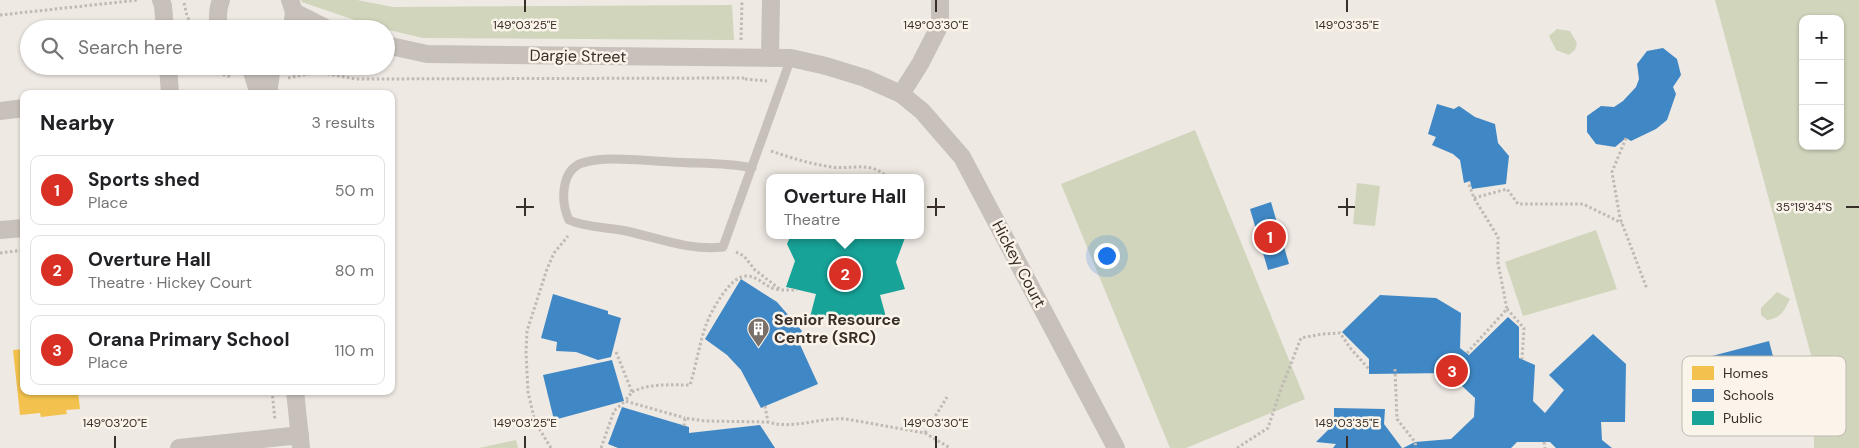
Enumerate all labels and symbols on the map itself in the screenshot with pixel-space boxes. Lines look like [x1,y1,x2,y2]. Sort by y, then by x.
text: 149°03'25"E [493,17,557,33]
text: 149°03'30"E [903,17,969,33]
text: 149°03'35"E [1315,17,1379,33]
street label: Dargie Street [529,45,627,67]
text: 35°19'34"S [1776,199,1832,215]
street label: Hickey Court [987,217,1051,311]
pin: 1 [1254,218,1286,256]
your location [1094,243,1120,269]
pin: 2 [829,255,861,293]
place label: Senior Resource Centre (SRC) [774,309,901,348]
building icon: Senior Resource Centre (SRC) [746,316,770,347]
pin: 3 [1436,352,1468,390]
legend [1682,356,1846,436]
text: Homes [1723,364,1768,382]
text: Schools [1723,386,1774,404]
text: Public [1723,409,1762,427]
text: 149°03'20"E [82,415,148,431]
text: 149°03'25"E [493,415,557,431]
text: 149°03'30"E [903,415,969,431]
text: 149°03'35"E [1315,415,1379,431]

